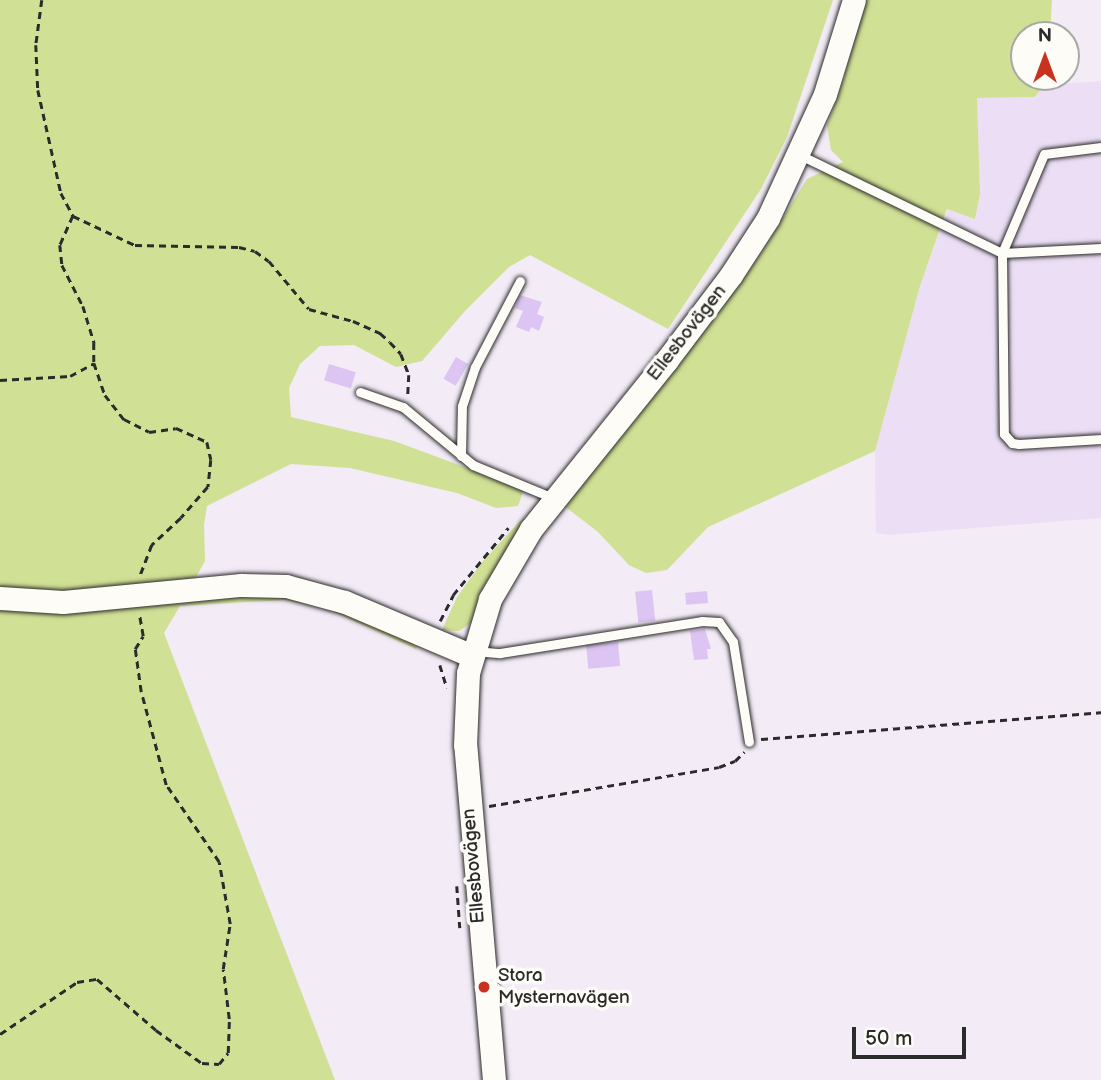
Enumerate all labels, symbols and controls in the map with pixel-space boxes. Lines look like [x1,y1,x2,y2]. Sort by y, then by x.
north arrow [1010,21,1080,91]
text: N [1038,25,1052,48]
street label: Ellesbovägen [642,280,732,386]
street label: Ellesbovägen [458,807,490,925]
place label: Stora Mysternavägen [498,965,630,1009]
marker: Stora Mysternavägen [476,979,492,995]
scale bar [856,1014,970,1058]
text: 50 m [865,1026,912,1051]

